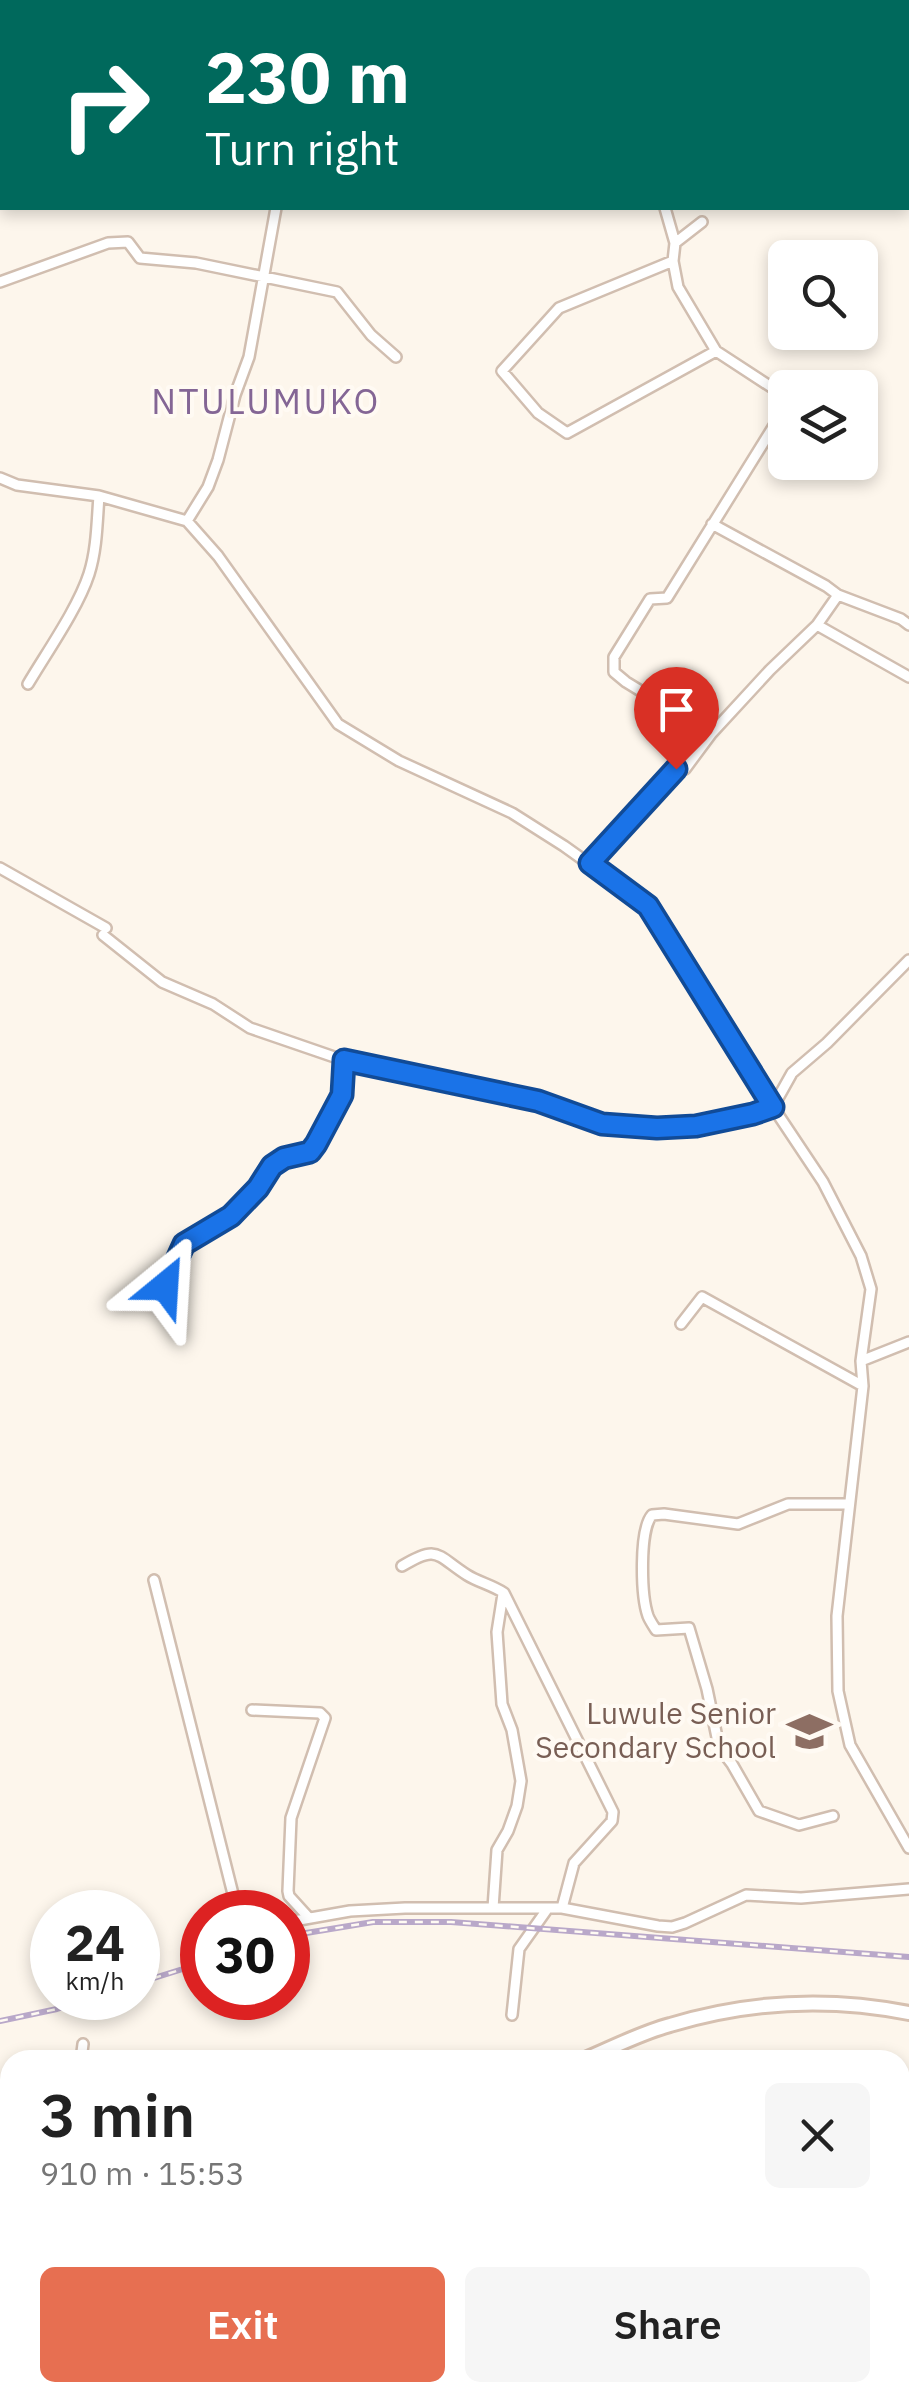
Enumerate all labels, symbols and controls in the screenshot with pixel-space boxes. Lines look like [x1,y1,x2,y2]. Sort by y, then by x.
text: 230 m [205,31,410,122]
icon: right [40,40,170,170]
text: Turn right [205,119,400,177]
map controls [768,240,878,480]
button: search [768,240,878,350]
button: layers [768,370,878,480]
district label: NTULUMUKO [151,378,381,424]
pin [634,667,719,770]
icon: arrive [649,682,704,737]
position arrow [113,1234,217,1338]
place label: Luwule Senior Secondary School [535,1693,776,1766]
school or university icon: Luwule Senior Secondary School [785,1707,833,1755]
speed limit sign: 30 [180,1890,310,2020]
text: 24 [65,1910,125,1975]
text: km/h [66,1964,124,1997]
text: 3 min [40,2075,195,2154]
button: close [765,2083,870,2188]
text: 910 m · 15:53 [40,2152,245,2194]
button: Exit [40,2267,445,2382]
button: Share [465,2267,870,2382]

